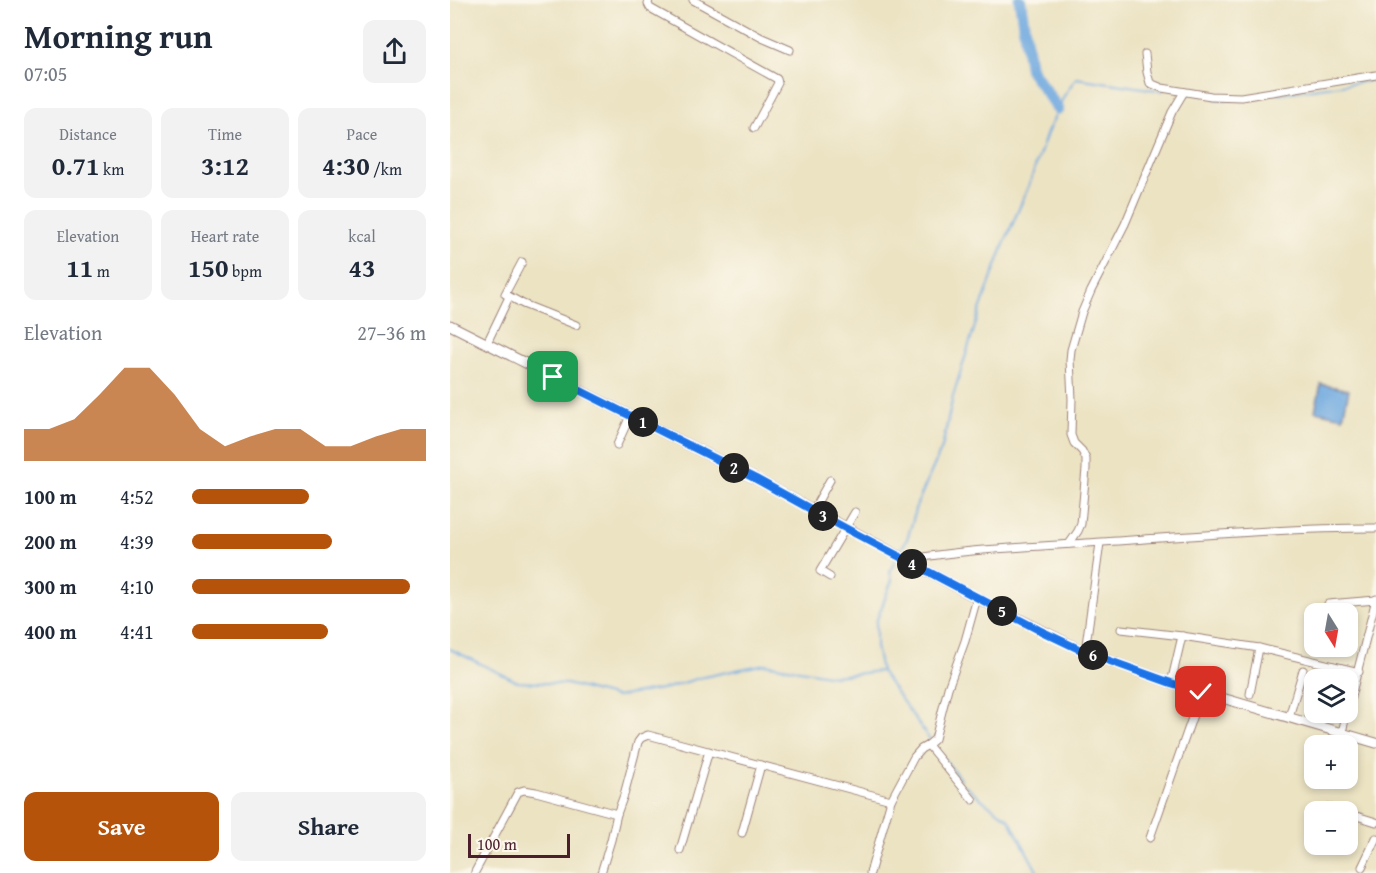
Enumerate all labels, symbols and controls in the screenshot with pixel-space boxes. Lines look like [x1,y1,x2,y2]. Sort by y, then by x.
text: Morning run [24,12,213,60]
button: share [363,20,426,83]
text: 07:05 [24,59,67,88]
text: Distance [59,122,117,146]
text: Time [208,122,242,146]
text: Pace [347,122,377,146]
text: 0.71 [52,146,100,185]
text: 3:12 [201,146,249,185]
text: 4:30 [322,146,370,185]
text: km [100,157,124,181]
text: /km [370,157,402,181]
text: Elevation [57,224,119,248]
text: Heart rate [191,224,259,248]
text: kcal [348,224,376,248]
text: 11 [66,248,93,287]
text: 150 [188,248,228,287]
text: 43 [349,248,375,287]
text: m [93,259,110,283]
text: bpm [228,259,262,283]
text: Elevation [24,318,102,347]
text: 27–36 m [357,318,426,347]
pin [527,351,578,402]
icon: arrive [536,360,569,393]
pin: 1 [628,407,658,437]
text: 1 [639,410,647,434]
pin: 2 [719,453,749,483]
text: 2 [730,456,738,480]
text: 100 m [24,482,77,511]
text: 4:52 [120,482,154,511]
pin: 3 [808,501,838,531]
text: 3 [819,504,827,528]
text: 200 m [24,527,77,556]
text: 4:39 [120,527,154,556]
pin: 4 [897,549,927,579]
text: 4 [908,552,916,576]
text: 300 m [24,572,77,601]
text: 4:10 [120,572,154,601]
pin: 5 [987,596,1017,626]
text: 5 [998,599,1006,623]
north arrow [1304,603,1358,657]
map controls [1304,603,1358,855]
text: 400 m [24,617,77,646]
text: 4:41 [120,617,154,646]
pin: 6 [1078,640,1108,670]
text: 6 [1089,643,1097,667]
pin [1175,666,1226,717]
button: layers [1304,669,1358,723]
icon: check [1184,675,1217,708]
button: + [1304,735,1358,789]
button: Save [24,792,219,861]
button: Share [231,792,426,861]
button: − [1304,801,1358,855]
scale bar [468,831,570,858]
text: 100 m [477,832,517,856]

